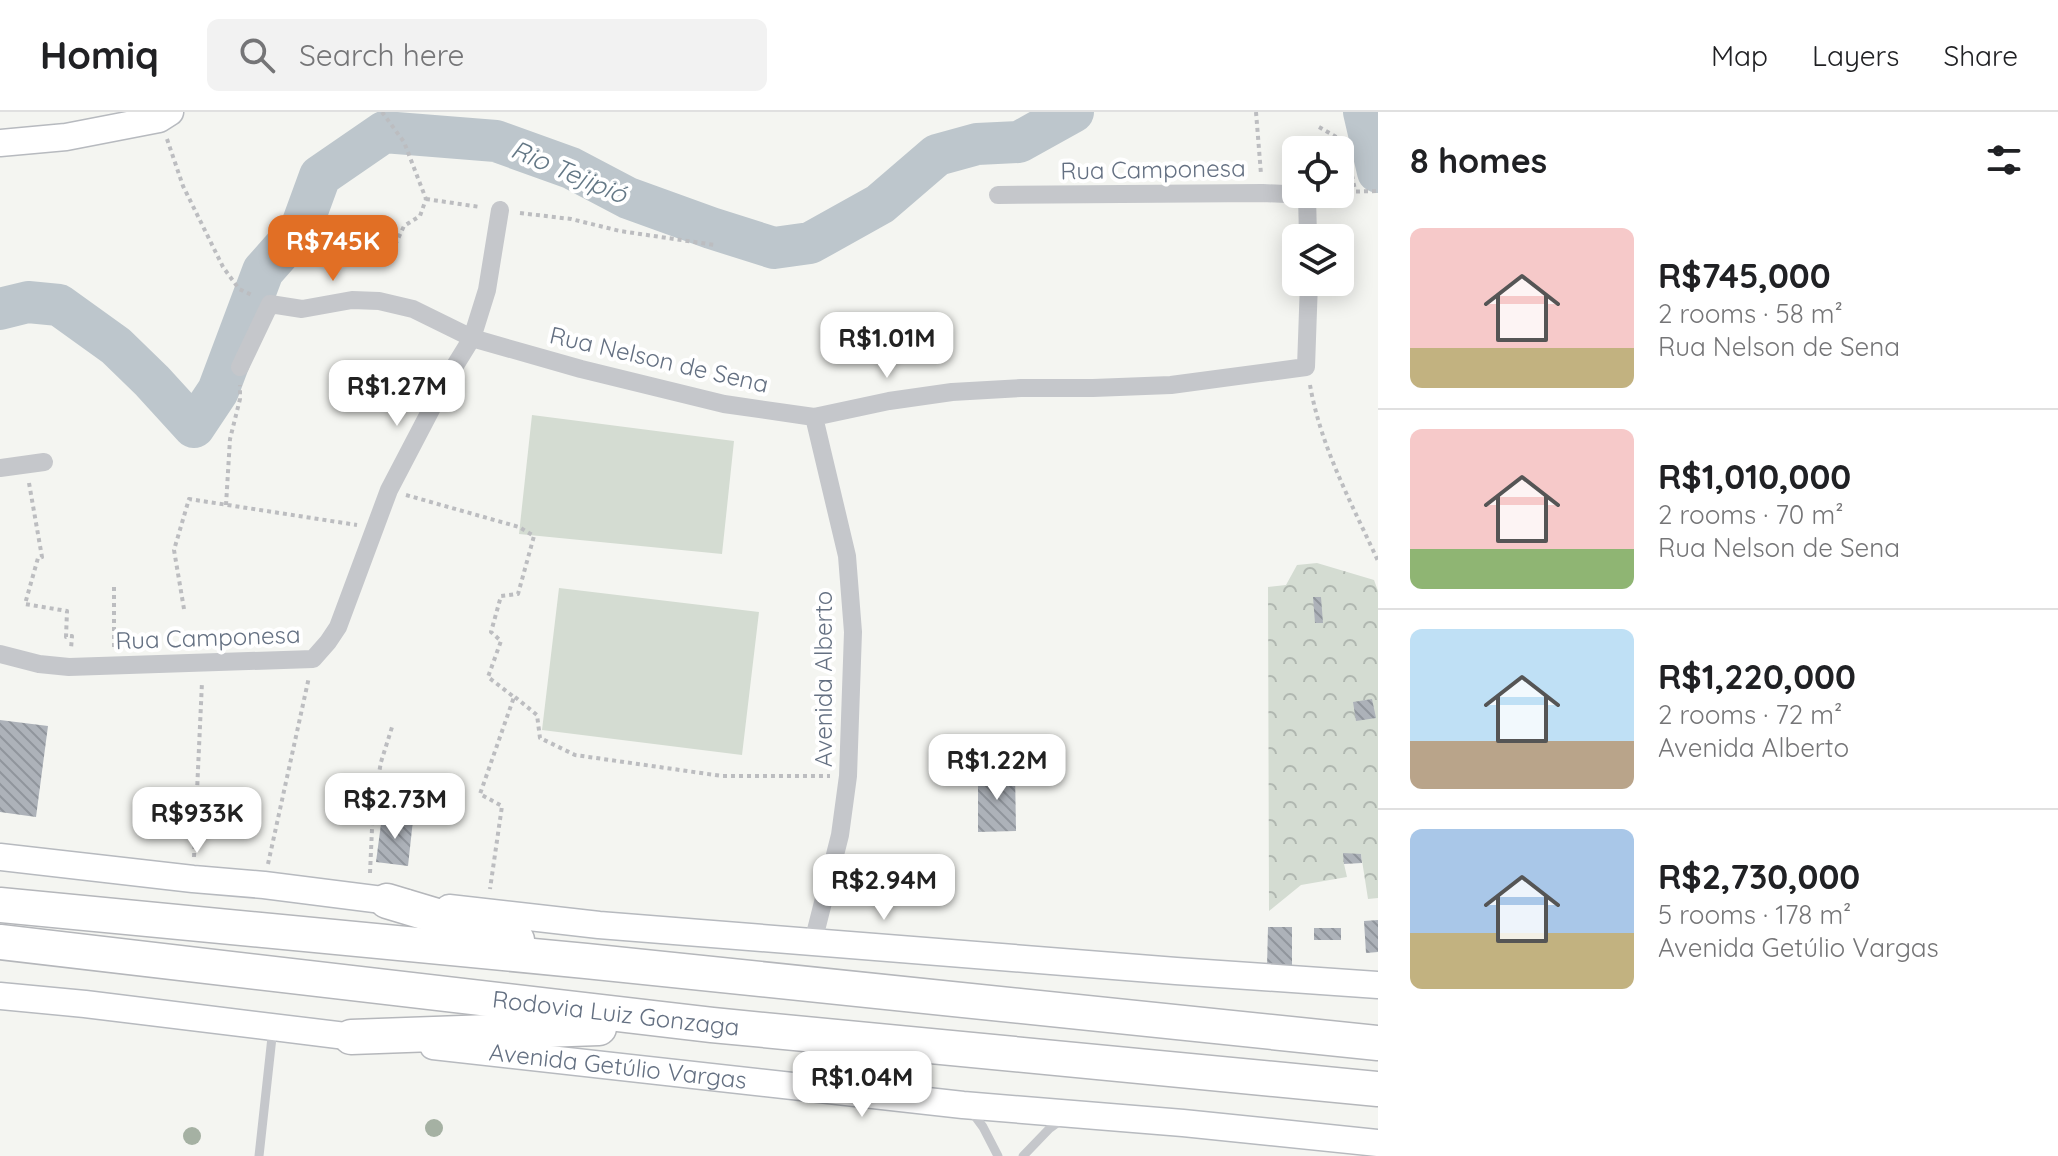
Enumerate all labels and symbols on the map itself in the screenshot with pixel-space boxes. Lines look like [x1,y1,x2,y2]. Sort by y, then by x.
water label: Rio Tejipió [506,132,633,211]
street label: Rua Camponesa [1060,152,1246,186]
pin: R$745K [268,215,398,283]
pin: R$1.01M [813,312,961,380]
street label: Rua Nelson de Sena [547,319,771,399]
pin: R$1.27M [323,360,471,428]
street label: Avenida Alberto [808,591,838,767]
street label: Rua Camponesa [115,619,301,655]
pin: R$1.22M [923,734,1071,802]
pin: R$2.73M [321,773,469,841]
pin: R$933K [132,787,262,855]
pin: R$2.94M [810,854,958,922]
street label: Rodovia Luiz Gonzaga [491,984,741,1042]
street label: Avenida Getúlio Vargas [487,1036,748,1095]
pin: R$1.04M [788,1051,936,1119]

